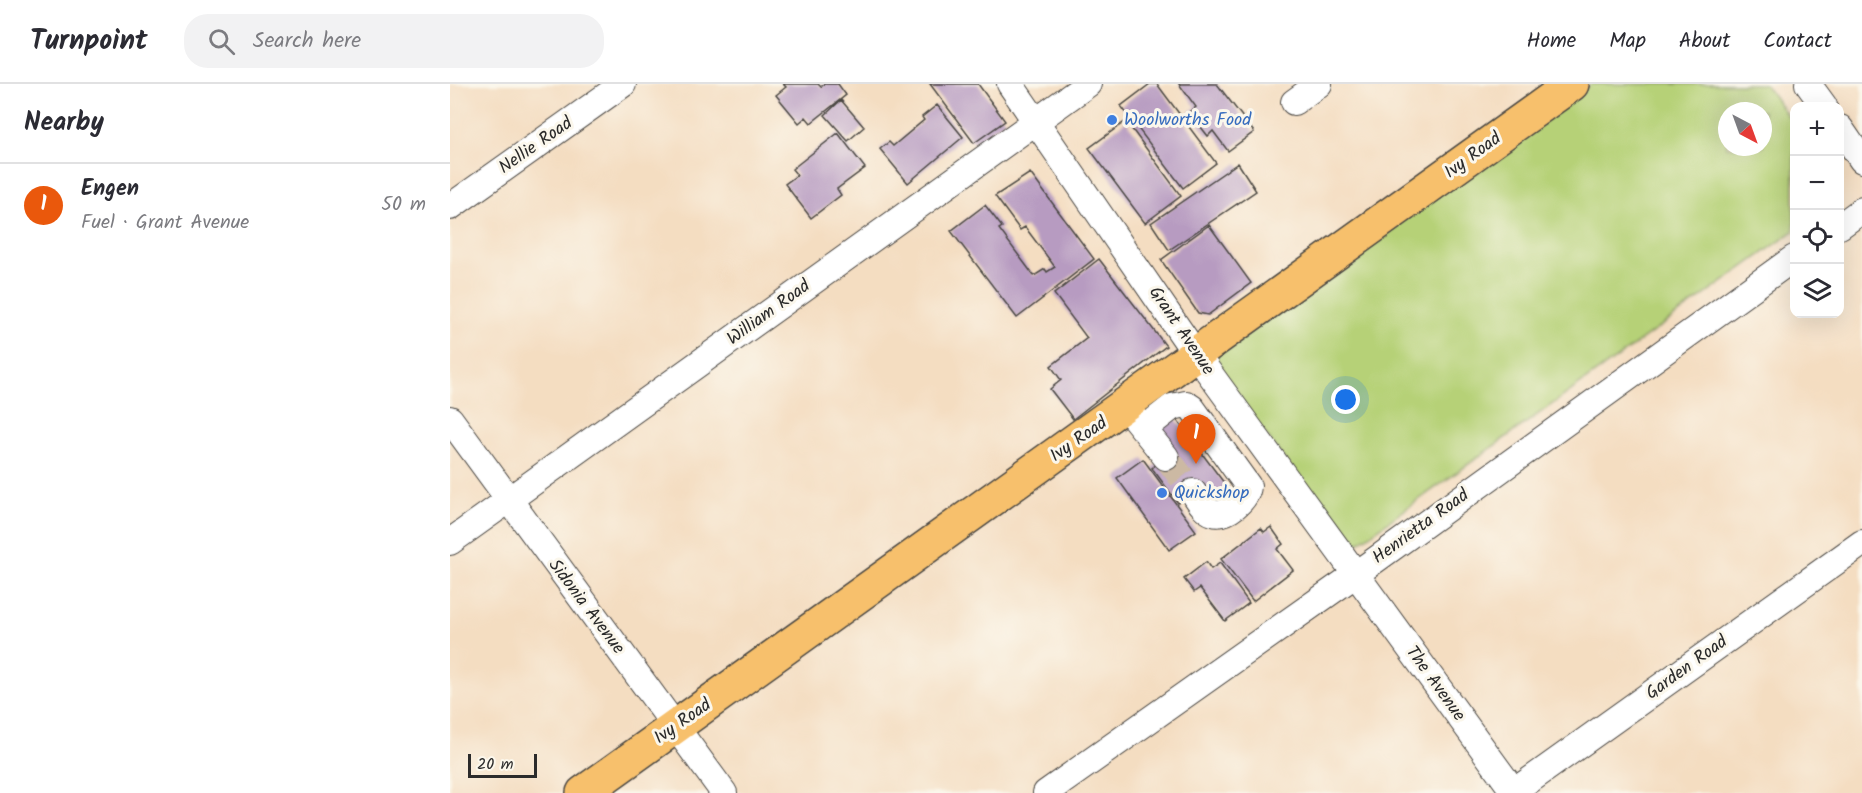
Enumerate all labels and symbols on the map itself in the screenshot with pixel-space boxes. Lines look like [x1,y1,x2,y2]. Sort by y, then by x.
north arrow [1718,102,1772,156]
place label: Woolworths Food [1124,106,1252,135]
street label: Nellie Road [493,109,580,182]
marker: Woolworths Food [1105,113,1119,127]
street label: Ivy Road [1438,125,1509,187]
street label: William Road [721,272,818,353]
street label: Grant Avenue [1140,281,1222,381]
your location [1331,385,1360,414]
street label: Ivy Road [1044,409,1115,471]
pin: 1 [1176,414,1216,464]
place label: Quickshop [1174,479,1249,508]
street label: Henrietta Road [1366,481,1476,572]
marker: Quickshop [1155,486,1169,500]
street label: Sidonia Avenue [540,553,632,661]
street label: Garden Road [1640,628,1735,708]
street label: The Avenue [1398,640,1472,728]
street label: Ivy Road [648,691,719,753]
scale bar [468,751,537,778]

